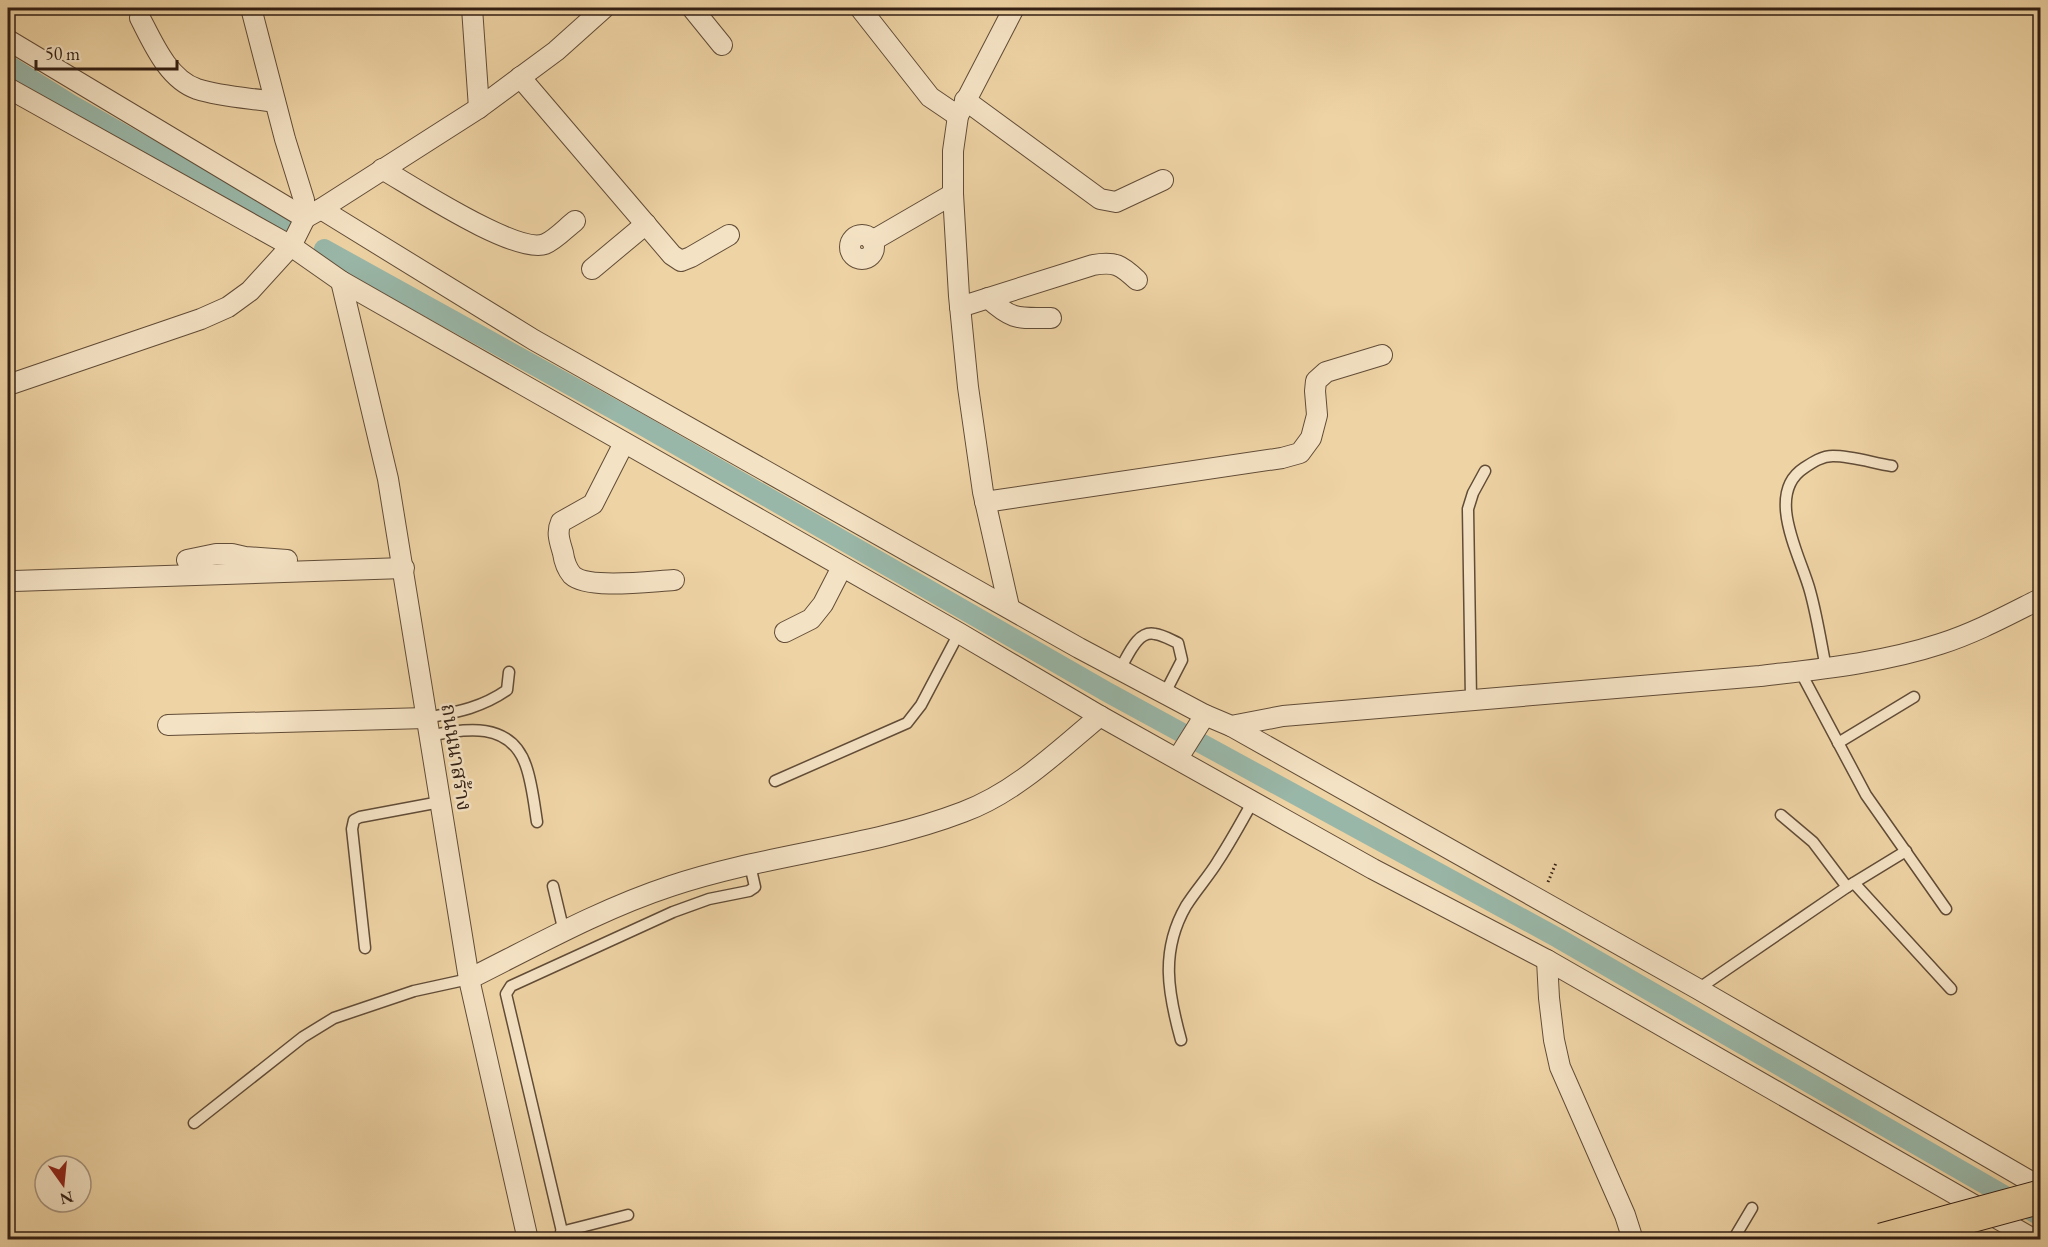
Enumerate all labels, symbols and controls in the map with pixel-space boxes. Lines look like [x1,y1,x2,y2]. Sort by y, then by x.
scale bar [36,33,177,71]
text: 50 m [45,42,80,65]
street label: ถนนนาสร้าง [435,702,479,812]
north arrow [33,1154,93,1214]
text: N [58,1186,76,1210]

